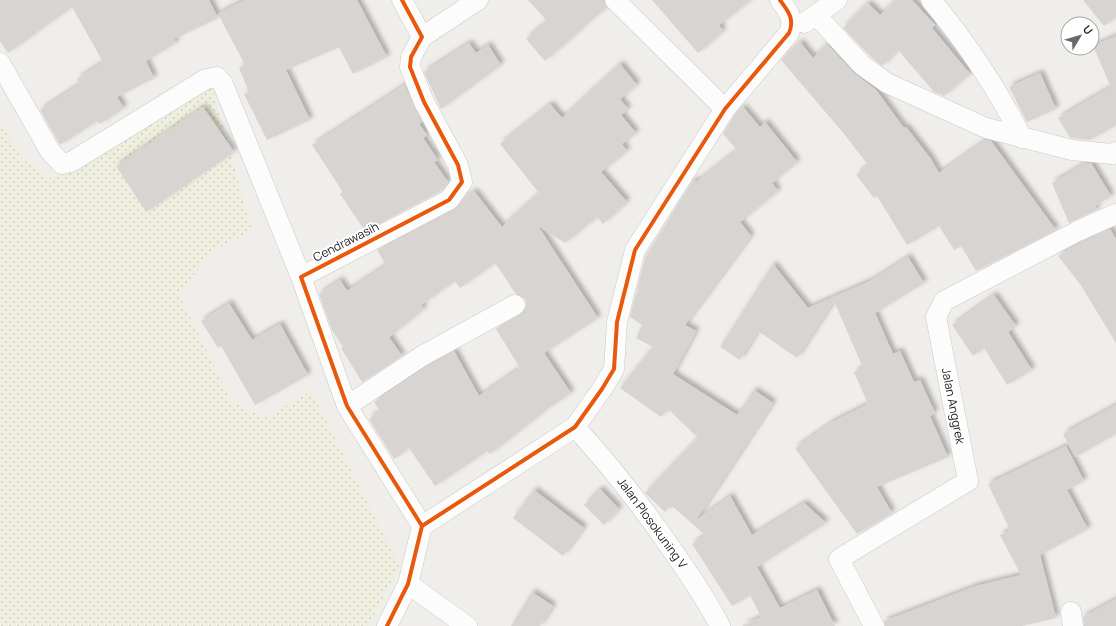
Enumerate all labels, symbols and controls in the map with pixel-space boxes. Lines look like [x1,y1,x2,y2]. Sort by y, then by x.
north arrow [1060,16,1100,56]
text: U [1080,22,1097,37]
street label: Cendrawasih [310,218,382,265]
street label: Jalan Anggrek [938,366,969,447]
street label: Jalan Plosokuning V [614,474,692,572]

